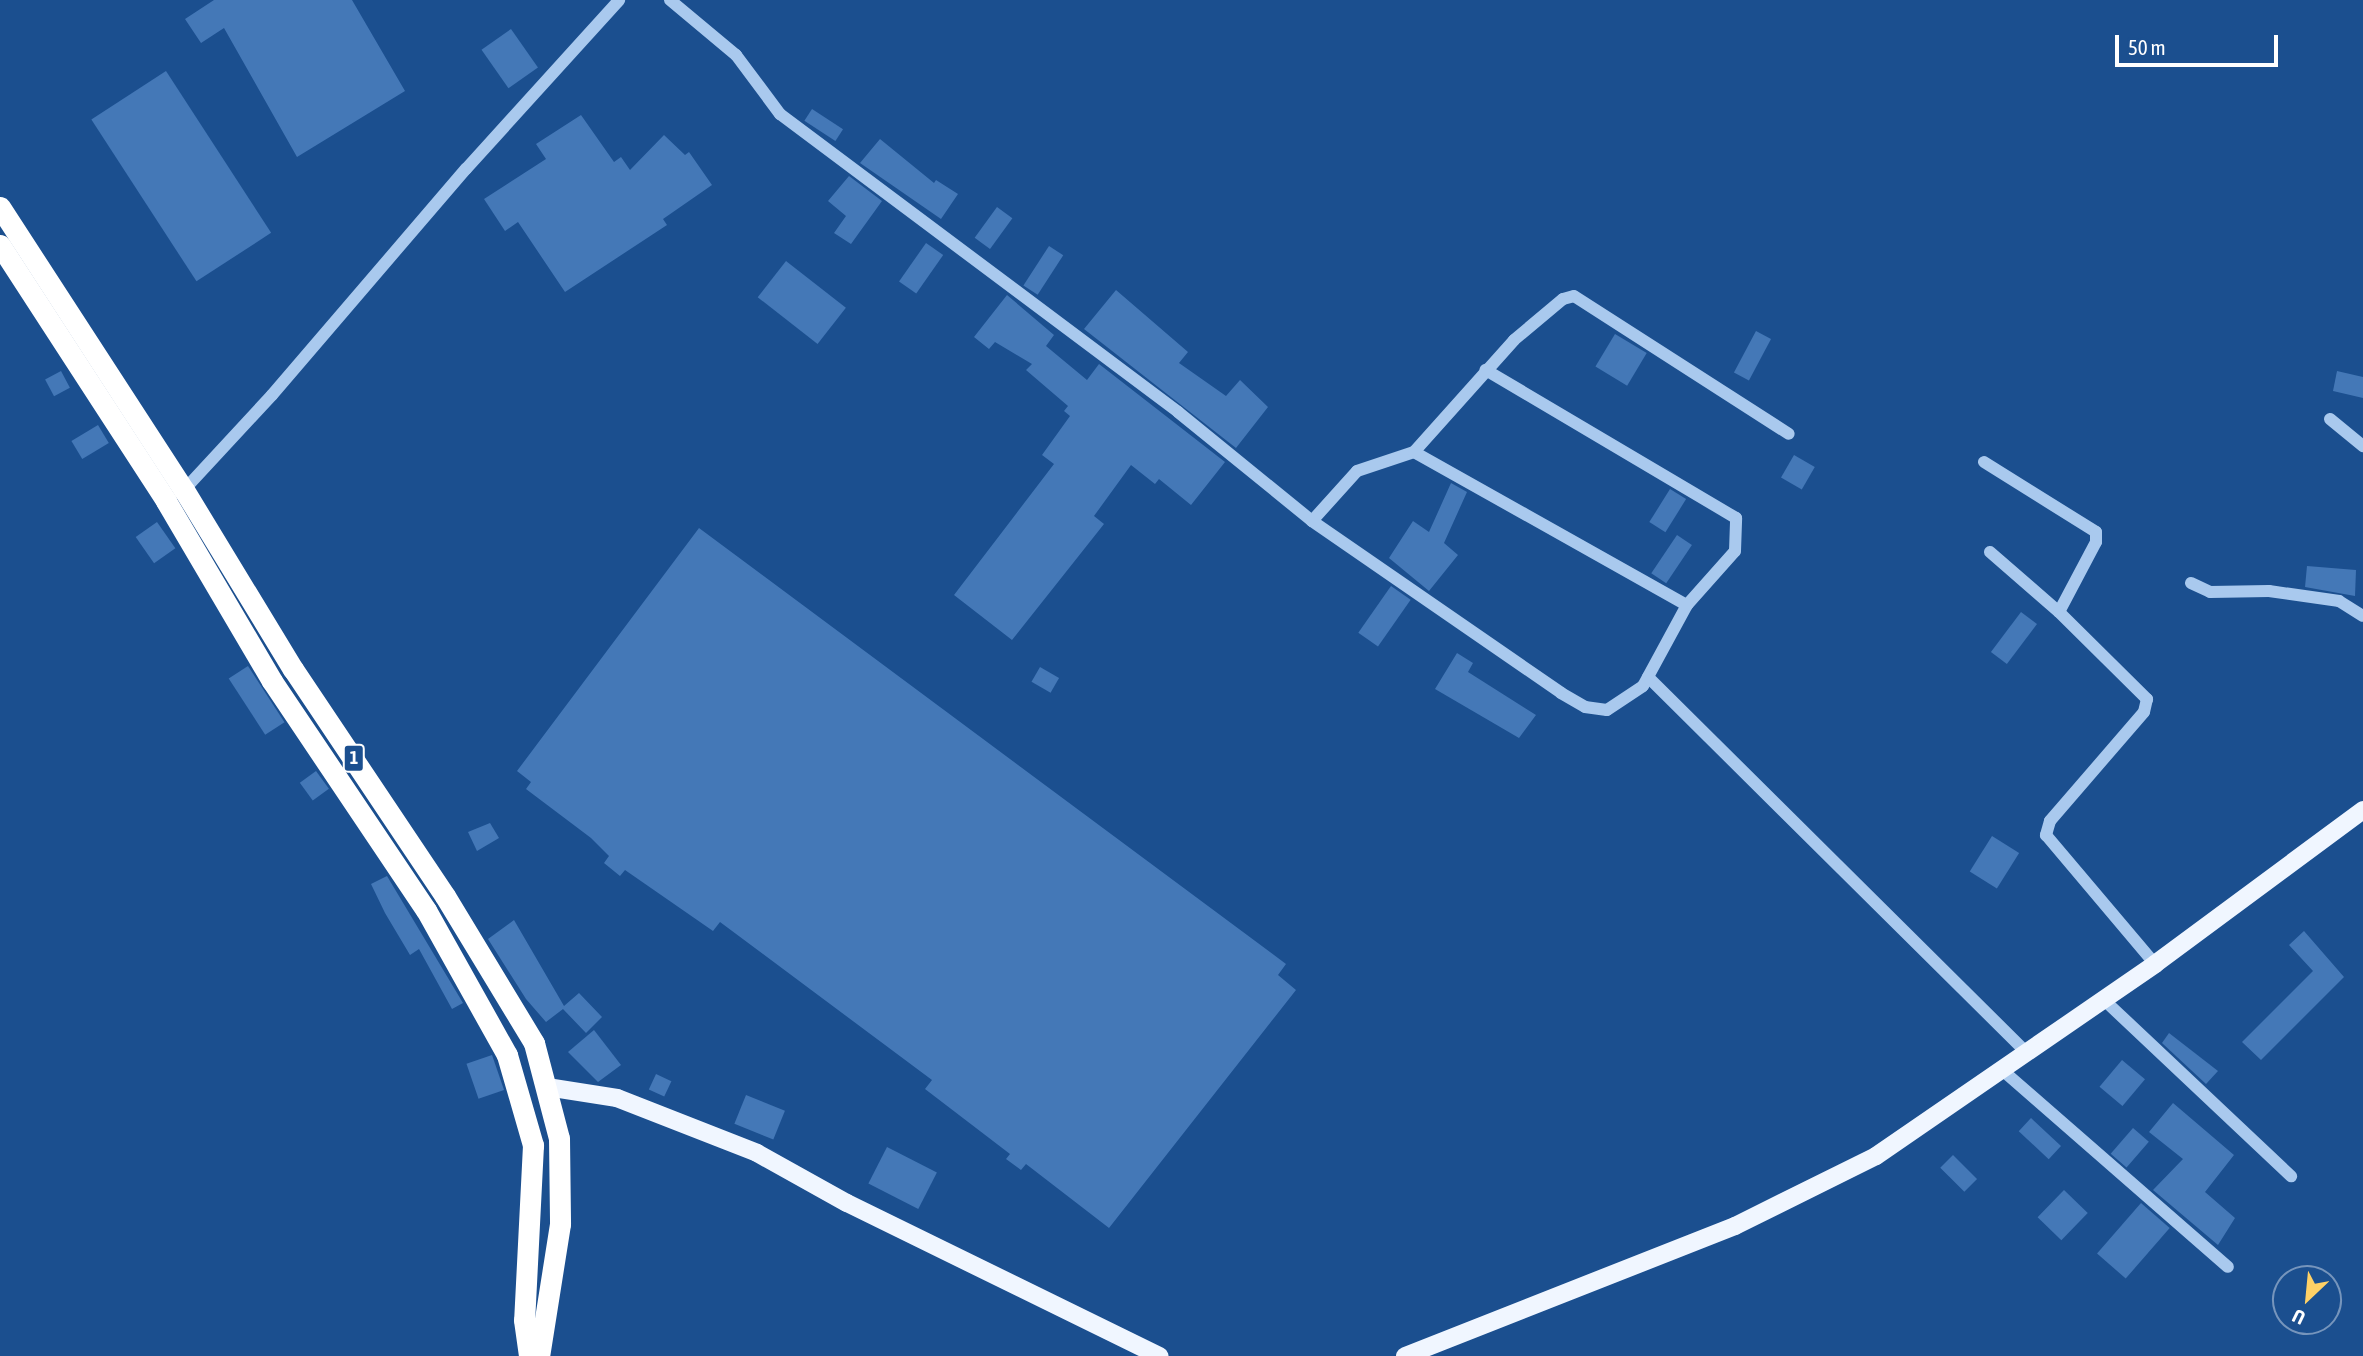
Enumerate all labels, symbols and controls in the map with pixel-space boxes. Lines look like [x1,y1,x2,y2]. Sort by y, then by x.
scale bar [2118,21,2281,65]
text: 50 m [2128,35,2166,59]
road number: 1 [342,744,366,772]
north arrow [2272,1265,2342,1335]
text: U [2289,1305,2309,1329]

